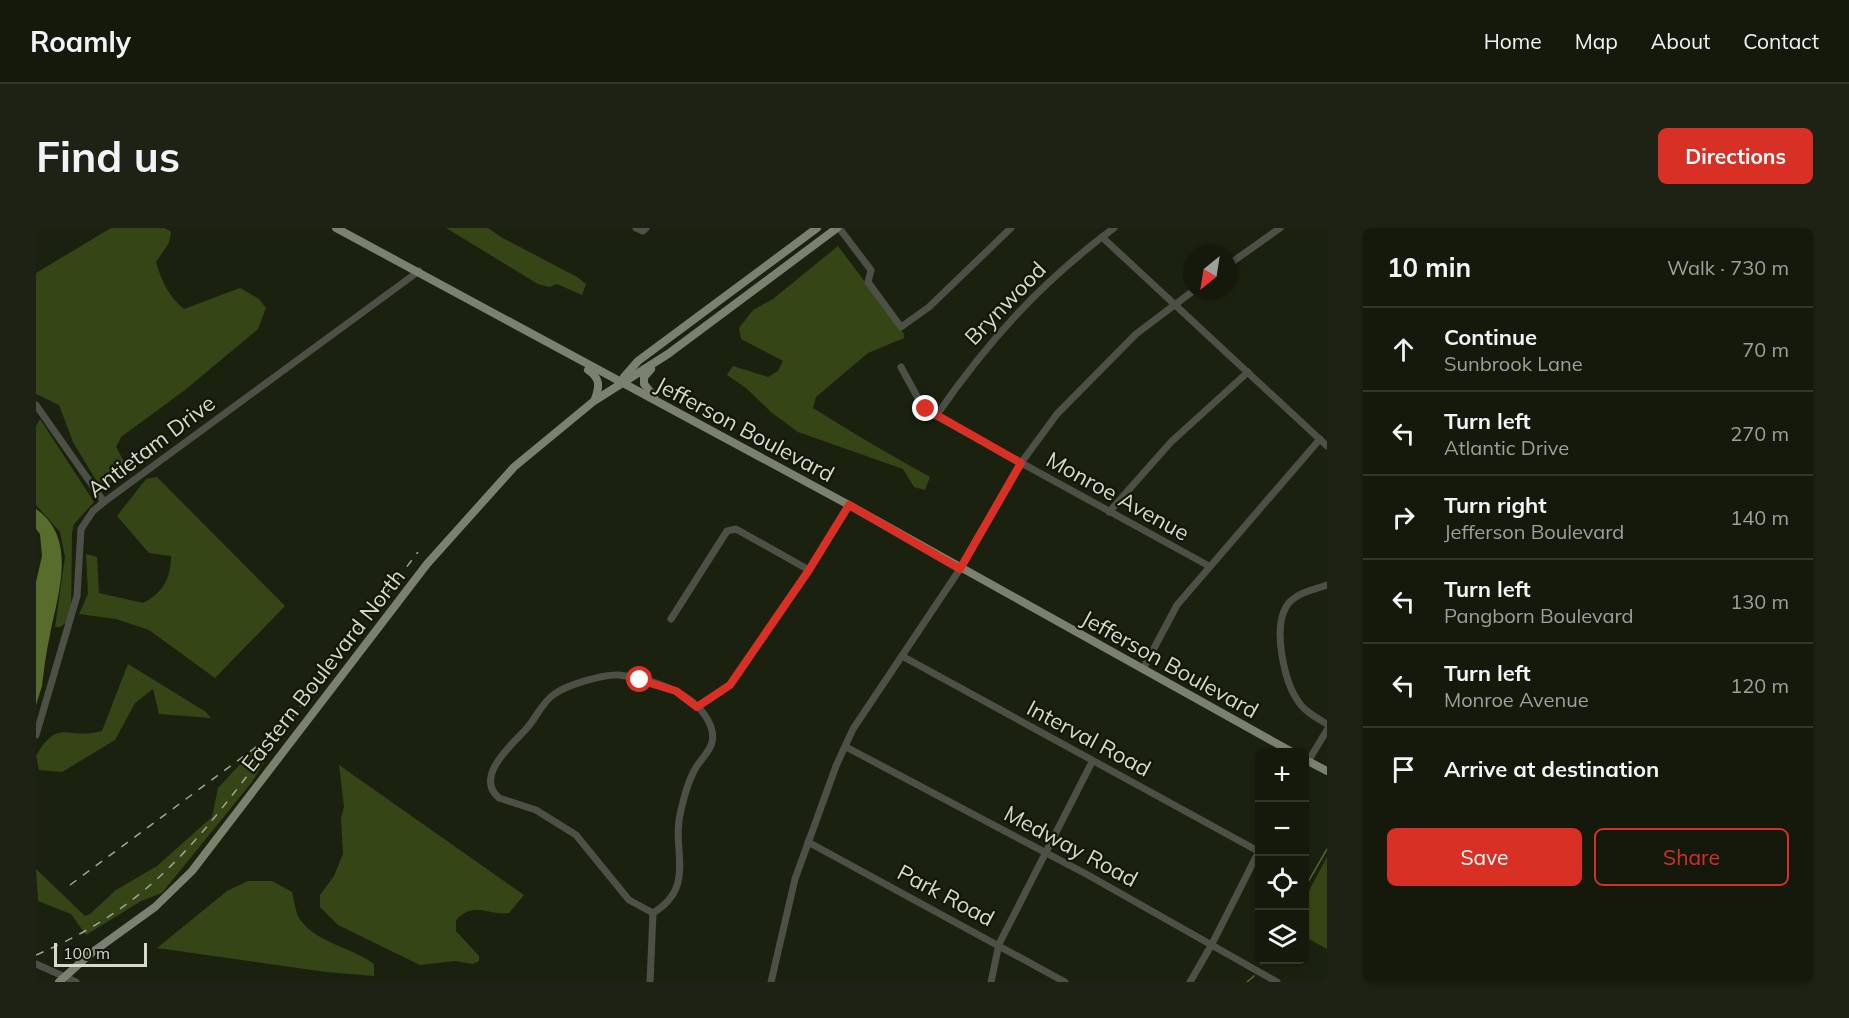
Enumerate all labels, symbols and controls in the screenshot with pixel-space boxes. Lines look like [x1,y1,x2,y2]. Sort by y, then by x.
text: Roamly [30,24,131,59]
text: Home [1484,28,1542,54]
text: Map [1575,28,1618,54]
text: About [1651,28,1710,54]
text: Contact [1743,28,1819,54]
button: Directions [1658,128,1813,184]
text: Find us [36,130,180,183]
north arrow [1183,246,1237,300]
text: 10 min [1387,251,1471,284]
street label: Brynwood [958,255,1052,351]
text: Walk · 730 m [1667,255,1789,280]
text: Continue [1444,323,1537,351]
icon: ahead [1387,333,1420,366]
text: 70 m [1742,337,1789,362]
text: Sunbrook Lane [1444,351,1583,376]
street label: Jefferson Boulevard [651,370,839,488]
street label: Antietam Drive [81,389,221,503]
route end [912,395,938,421]
text: Turn left [1444,407,1531,435]
icon: left [1387,417,1420,450]
text: 270 m [1730,421,1789,446]
text: Atlantic Drive [1444,435,1569,460]
street label: Monroe Avenue [1042,445,1194,547]
text: Turn right [1444,491,1547,519]
icon: right [1387,501,1420,534]
text: 140 m [1730,505,1789,530]
text: Jefferson Boulevard [1444,519,1624,544]
street label: Eastern Boulevard North [235,563,411,777]
text: Turn left [1444,575,1531,603]
icon: left [1387,585,1420,618]
text: 130 m [1730,589,1789,614]
text: Pangborn Boulevard [1444,603,1634,628]
street label: Jefferson Boulevard [1076,604,1264,724]
text: Turn left [1444,659,1531,687]
route start [626,666,652,692]
icon: left [1387,669,1420,702]
text: 120 m [1730,673,1789,698]
text: Monroe Avenue [1444,687,1589,712]
street label: Interval Road [1022,694,1156,782]
map controls [1255,748,1309,964]
button: + [1255,748,1309,802]
icon: arrive [1387,753,1420,786]
text: Arrive at destination [1444,755,1659,783]
street label: Medway Road [999,799,1143,893]
button: − [1255,802,1309,856]
button: Save [1387,828,1582,886]
button: Share [1594,828,1789,886]
button: locate [1255,856,1309,910]
street label: Park Road [893,858,999,932]
button: layers [1255,910,1309,964]
scale bar [54,940,147,968]
text: 100 m [63,943,110,963]

